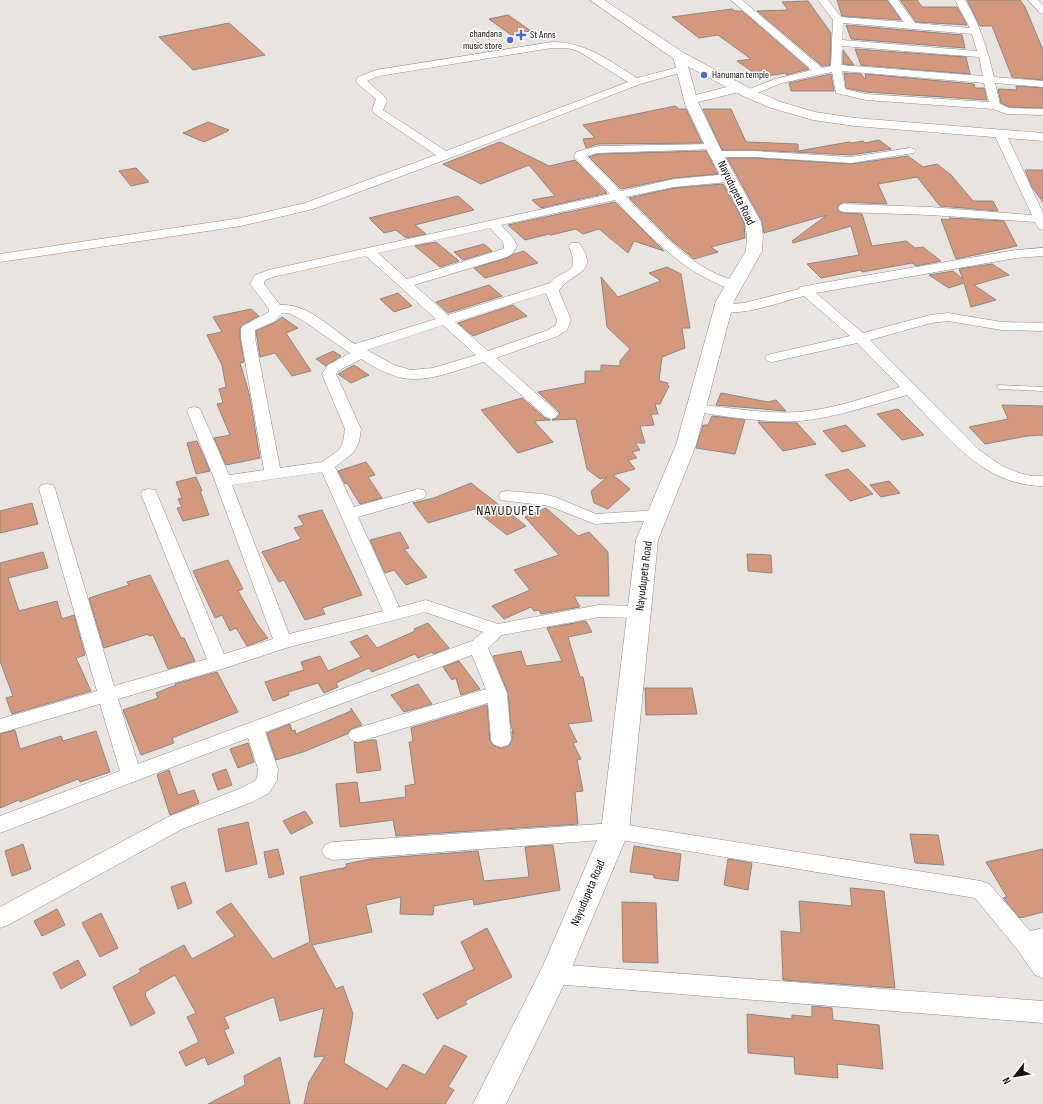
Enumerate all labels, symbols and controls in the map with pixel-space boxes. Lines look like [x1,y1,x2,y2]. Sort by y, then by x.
place label: chandana music store [463,28,502,52]
marker: St Anns [515,29,527,41]
place label: St Anns [530,29,556,41]
marker: chandana music store [505,35,515,45]
place label: Hanuman temple [712,69,769,81]
marker: Hanuman temple [699,70,709,80]
street label: Nayudupeta Road [714,158,758,228]
district label: NAYUDUPET [476,502,542,519]
street label: Nayudupeta Road [632,540,656,612]
street label: Nayudupeta Road [567,858,609,928]
north arrow [995,1056,1035,1096]
text: N [1000,1075,1014,1087]

